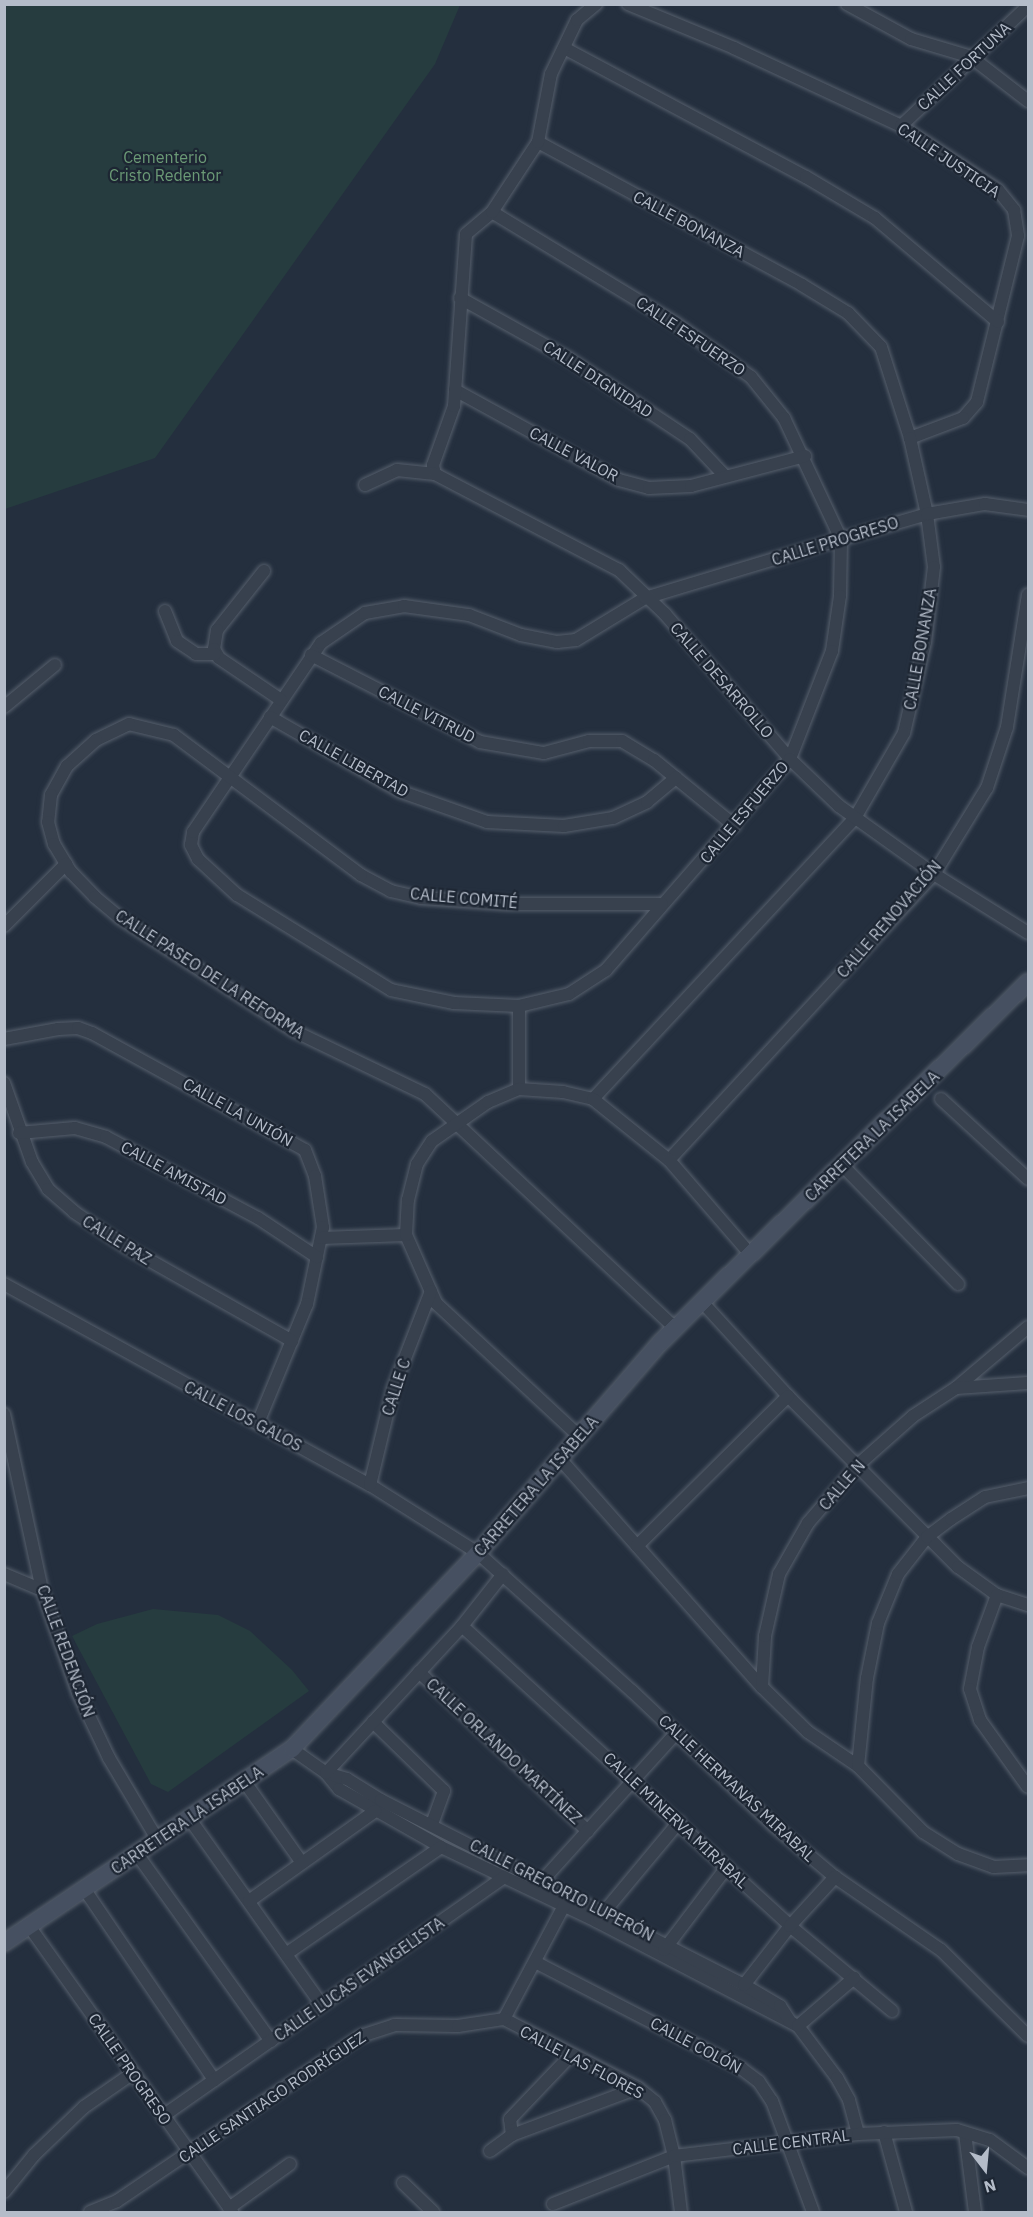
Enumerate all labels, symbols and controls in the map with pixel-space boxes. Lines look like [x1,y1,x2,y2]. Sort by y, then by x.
street label: CALLE FORTUNA [913,18,1015,114]
street label: CALLE JUSTICIA [894,119,1004,201]
park label: Cementerio Cristo Redentor [109,147,221,185]
street label: CALLE BONANZA [630,187,748,261]
street label: CALLE ESFUERZO [633,292,749,380]
street label: CALLE DIGNIDAD [540,336,656,422]
street label: CALLE VALOR [526,423,622,485]
street label: CALLE PROGRESO [769,513,901,569]
street label: CALLE BONANZA [900,587,940,711]
street label: CALLE DESARROLLO [666,618,778,742]
street label: CALLE VITRUD [375,681,479,747]
street label: CALLE LIBERTAD [296,725,412,801]
street label: CALLE ESFUERZO [696,757,792,867]
street label: CALLE RENOVACIÓN [833,856,945,982]
street label: CALLE COMITÉ [409,884,519,912]
street label: CALLE PASEO DE LA REFORMA [112,906,308,1042]
street label: CARRETERA LA ISABELA [801,1067,943,1205]
street label: CALLE LA UNIÓN [180,1074,296,1150]
street label: CALLE AMISTAD [118,1137,230,1209]
street label: CALLE PAZ [79,1211,155,1269]
street label: CALLE C [378,1356,414,1418]
street label: CALLE LOS GALOS [181,1377,305,1455]
street label: CARRETERA LA ISABELA [470,1412,602,1560]
street label: CALLE N [815,1456,869,1514]
street label: CALLE REDENCIÓN [33,1582,99,1720]
street label: CALLE ORLANDO MARTÍNEZ [422,1674,586,1828]
street label: CALLE HERMANAS MIRABAL [655,1711,819,1865]
street label: CALLE MINERVA MIRABAL [600,1748,752,1892]
street label: CARRETERA LA ISABELA [107,1762,267,1878]
street label: CALLE GREGORIO LUPERÓN [467,1835,657,1945]
street label: CALLE LUCAS EVANGELISTA [270,1913,448,2045]
street label: CALLE PROGRESO [84,2010,176,2128]
street label: CALLE COLÓN [647,2013,745,2077]
street label: CALLE LAS FLORES [517,2021,647,2103]
street label: CALLE SANTIAGO RODRÍGUEZ [175,2027,369,2167]
street label: CALLE CENTRAL [731,2125,851,2159]
north arrow [955,2139,1015,2199]
text: N [982,2175,998,2198]

